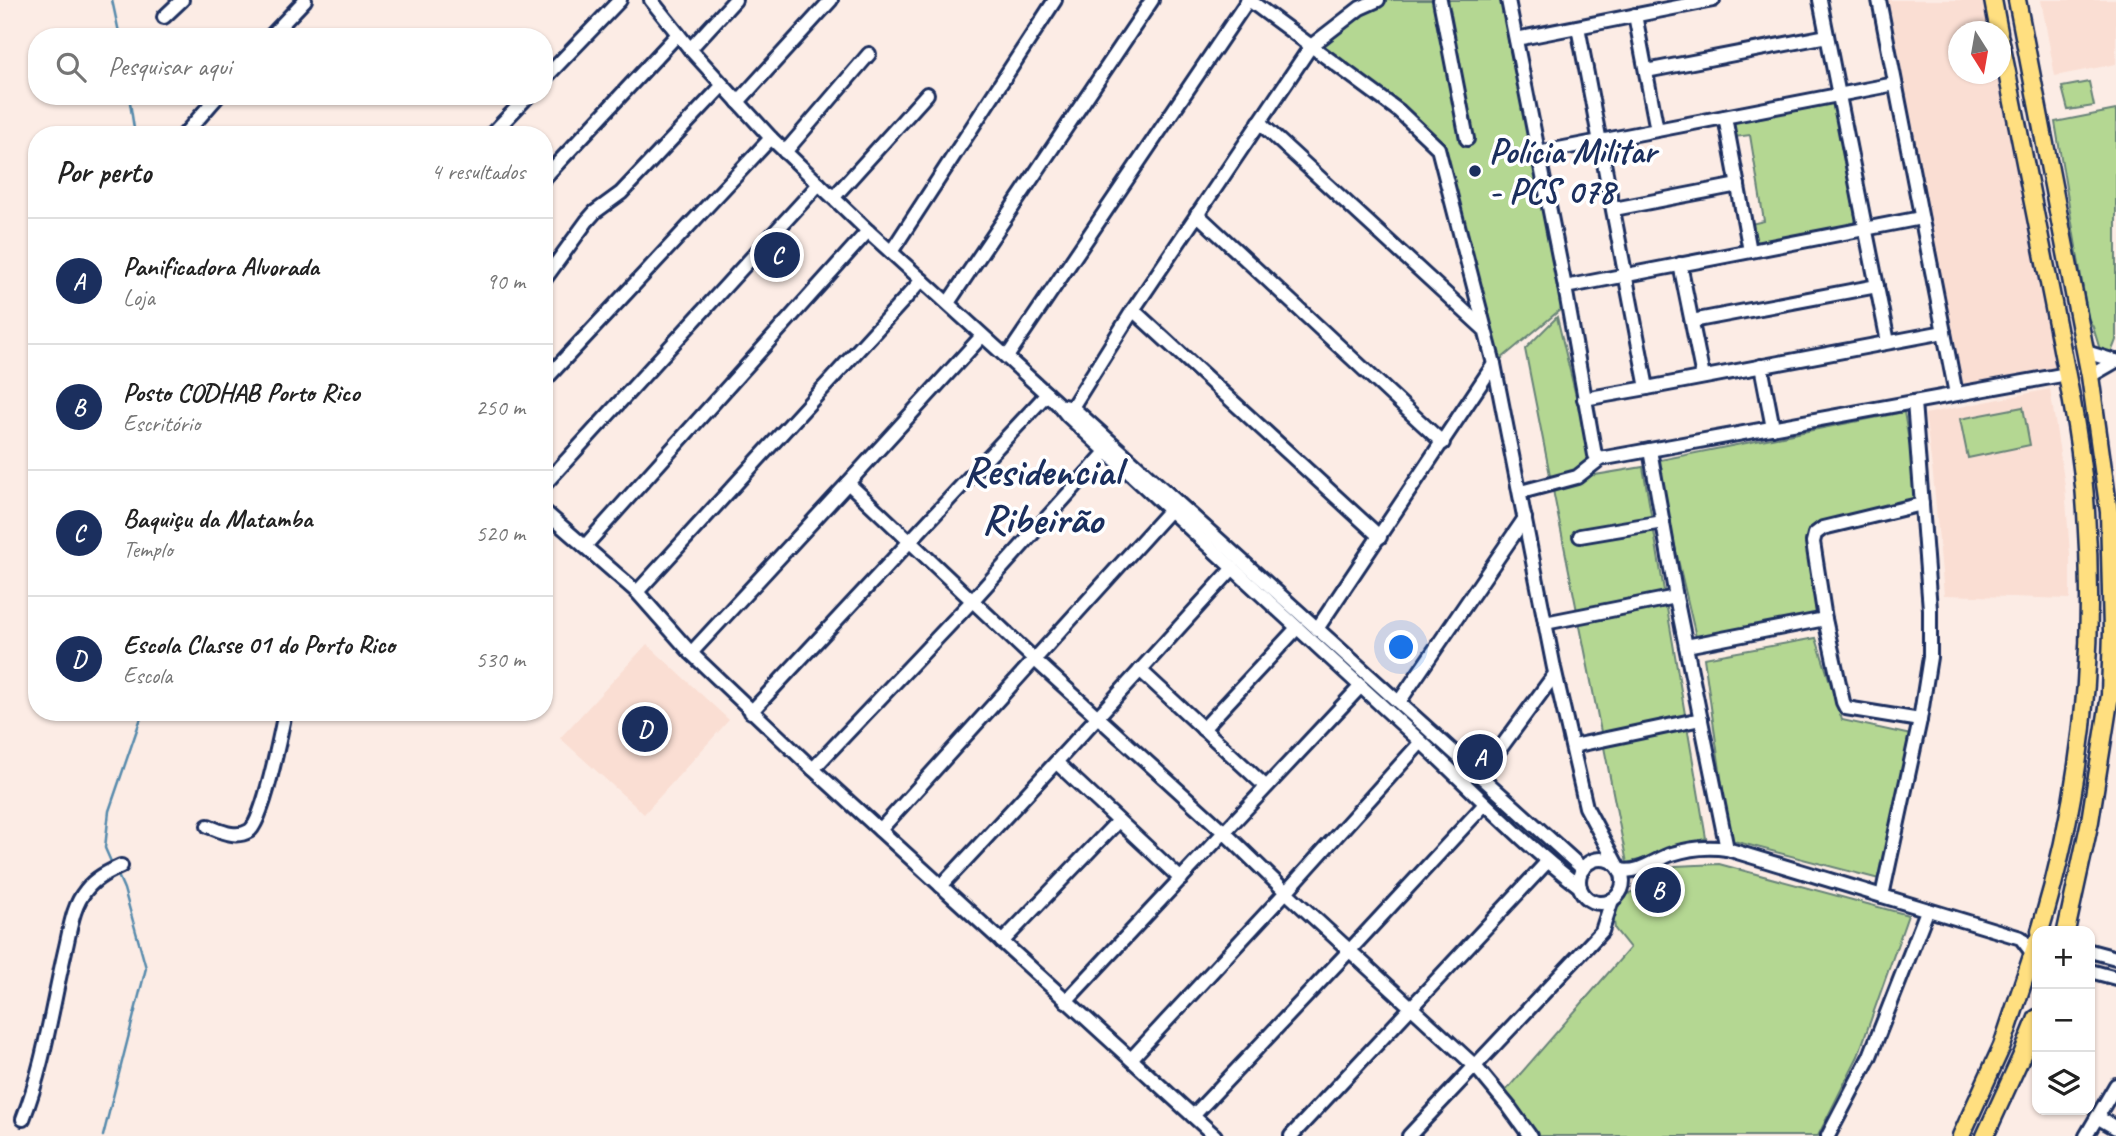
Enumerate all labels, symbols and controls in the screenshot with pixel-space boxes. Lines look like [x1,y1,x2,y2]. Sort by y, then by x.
north arrow [1948,21,2011,84]
search box [28,28,553,105]
icon: search [52,48,90,86]
text: Pesquisar aqui [108,50,232,83]
place label: Polícia Militar - PCS 078 [1489,129,1660,214]
text: Por perto [56,153,151,191]
text: 4 resultados [431,157,525,186]
marker: Polícia Militar - PCS 078 [1467,163,1483,179]
pin: C [754,229,800,281]
text: Panificadora Alvorada [123,250,319,283]
text: A [73,267,85,296]
text: 90 m [486,267,525,296]
text: Loja [123,283,155,312]
text: Posto CODHAB Porto Rico [123,376,360,409]
text: B [73,393,85,422]
text: 250 m [476,393,525,422]
text: Escritório [123,409,200,438]
district label: Residencial Ribeirão [963,445,1128,546]
text: Baquiçu da Matamba [123,502,312,535]
text: C [74,519,84,548]
text: 520 m [476,519,525,548]
text: Templo [123,535,173,564]
text: Escola Classe 01 do Porto Rico [123,628,395,661]
your location [1384,630,1418,664]
text: D [72,645,86,674]
text: 530 m [476,645,525,674]
text: Escola [123,661,172,690]
pin: D [622,703,668,755]
pin: A [1457,731,1503,783]
pin: B [1635,864,1681,916]
map controls [2032,926,2095,1115]
button: + [2032,926,2095,989]
button: − [2032,989,2095,1052]
button: layers [2032,1052,2095,1115]

